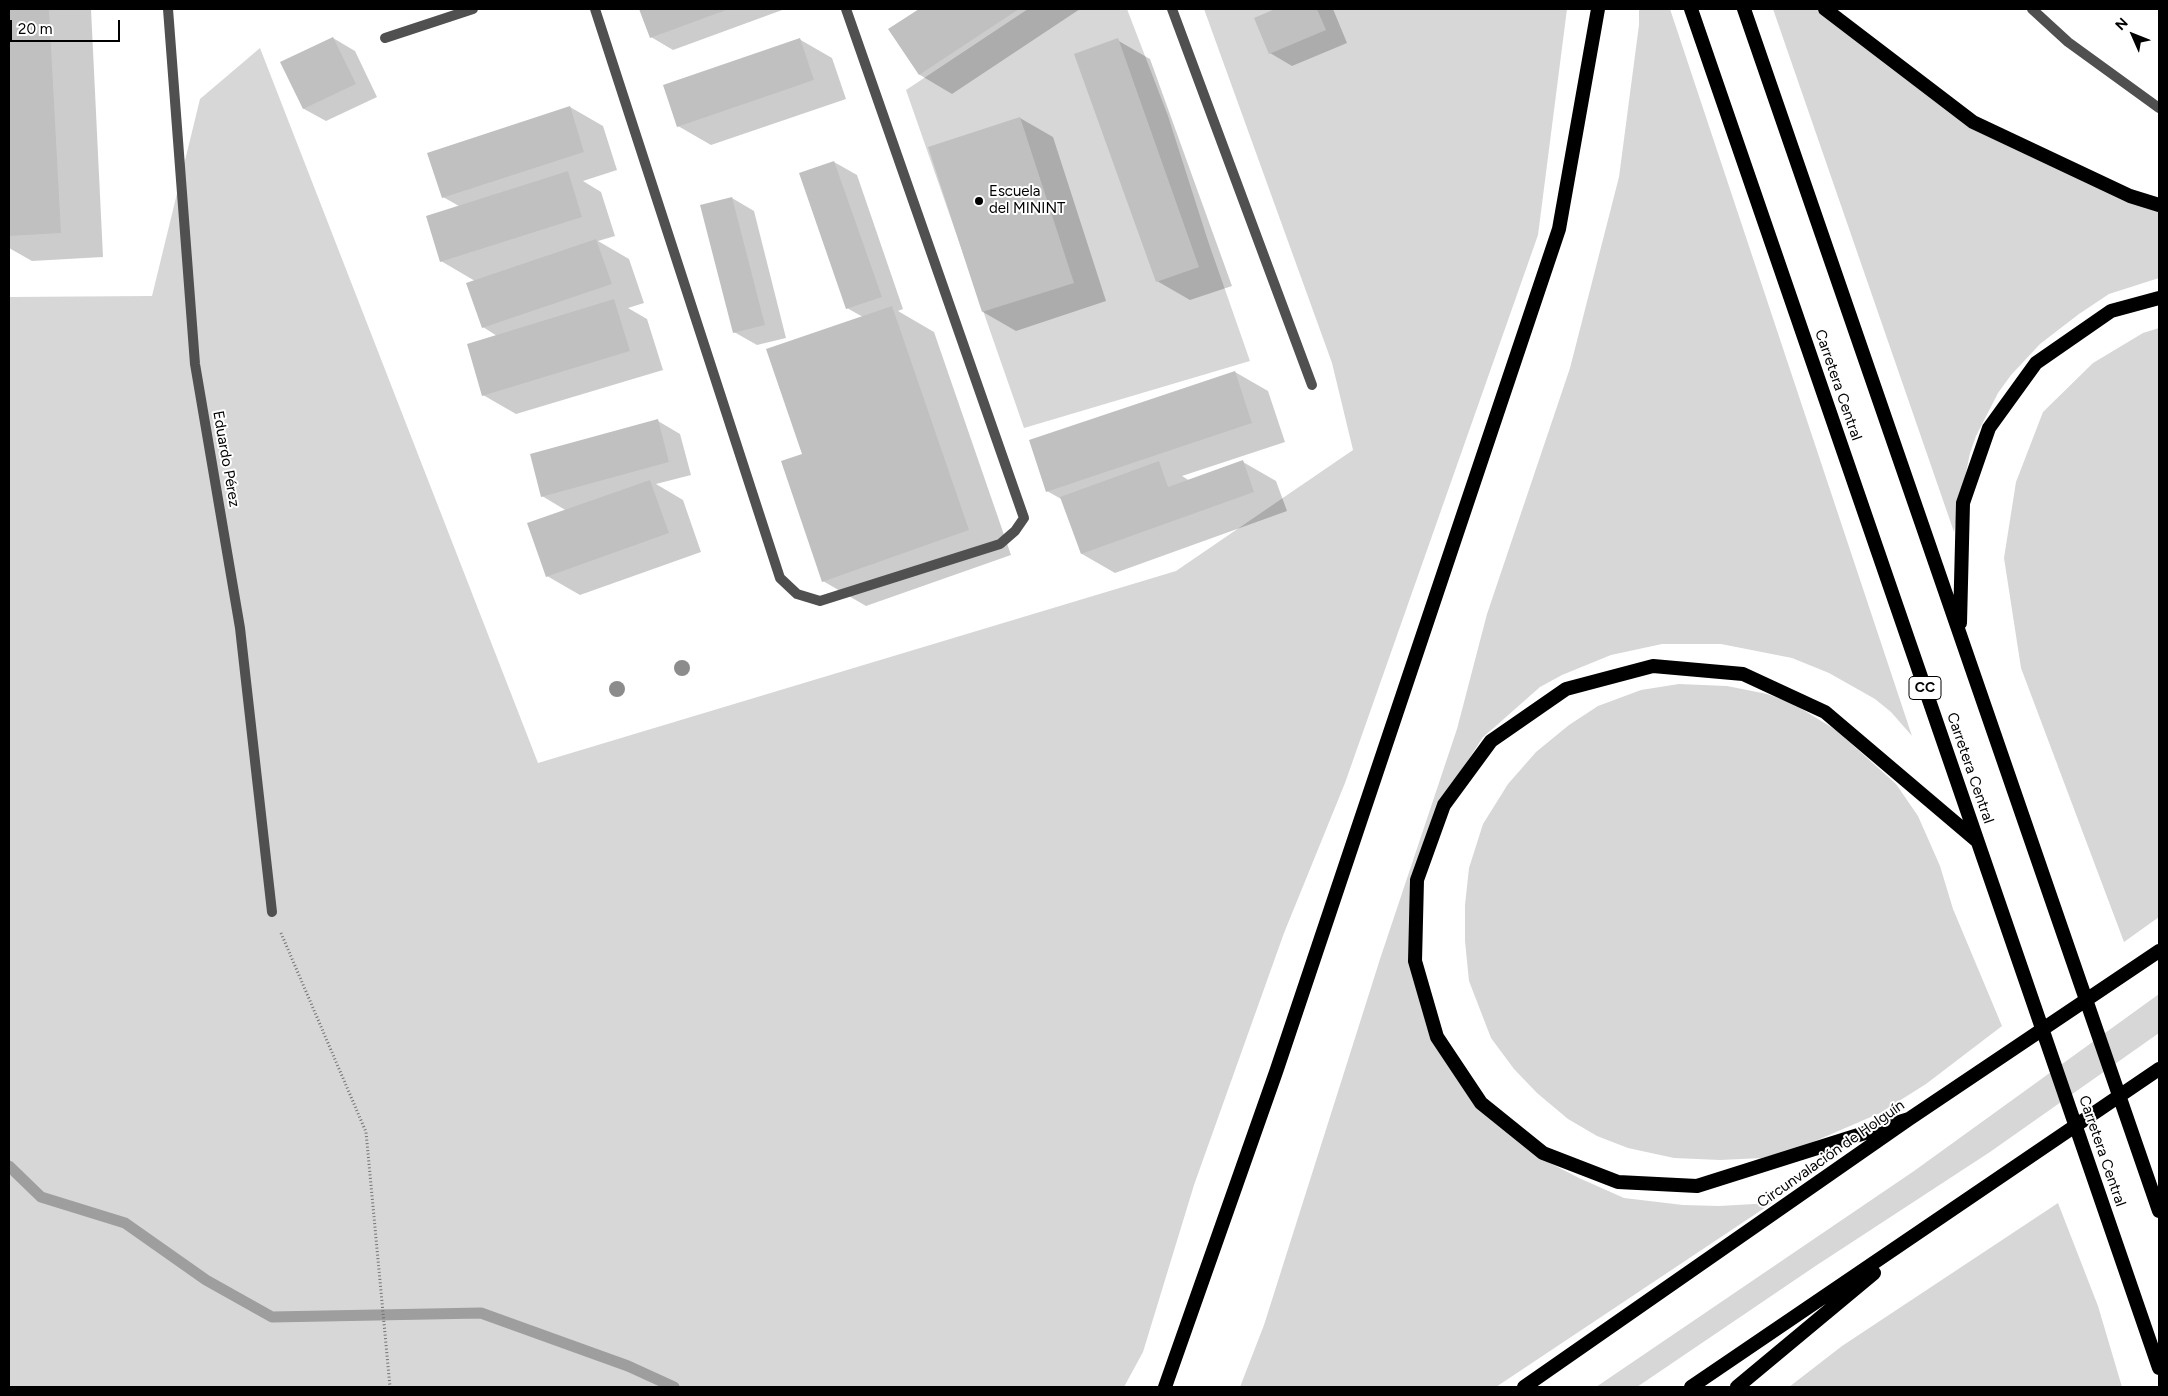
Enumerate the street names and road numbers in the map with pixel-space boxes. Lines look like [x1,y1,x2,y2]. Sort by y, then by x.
street label: Carretera Central [1811,327,1865,443]
street label: Eduardo Pérez [209,410,243,508]
road number: CC [1909,676,1941,700]
street label: Carretera Central [1943,710,1997,826]
street label: Carretera Central [2075,1093,2129,1209]
street label: Circunvalación de Holguín [1754,1096,1908,1212]

